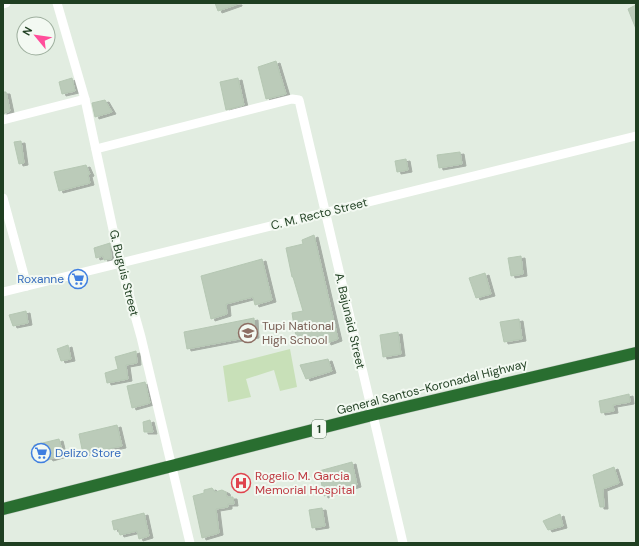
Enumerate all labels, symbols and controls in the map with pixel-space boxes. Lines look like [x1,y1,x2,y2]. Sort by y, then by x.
north arrow [16,16,56,56]
text: N [19,24,35,38]
street label: C. M. Recto Street [269,194,369,234]
street label: G. Buguis Street [106,228,143,318]
supermarket icon: Roxanne [67,268,89,290]
place label: Roxanne [17,271,64,287]
street label: A. Bajunaid Street [331,271,369,371]
place label: Tupi National High School [262,318,334,348]
school or university icon: Tupi National High School [237,322,259,344]
street label: General Santos-Koronadal Highway [335,355,529,418]
road number: 1 [312,420,326,438]
supermarket icon: Delizo Store [30,442,52,464]
place label: Delizo Store [55,445,121,461]
place label: Rogelio M. Garcia Memorial Hospital [255,468,355,498]
hospital icon: Rogelio M. Garcia Memorial Hospital [230,472,252,494]

